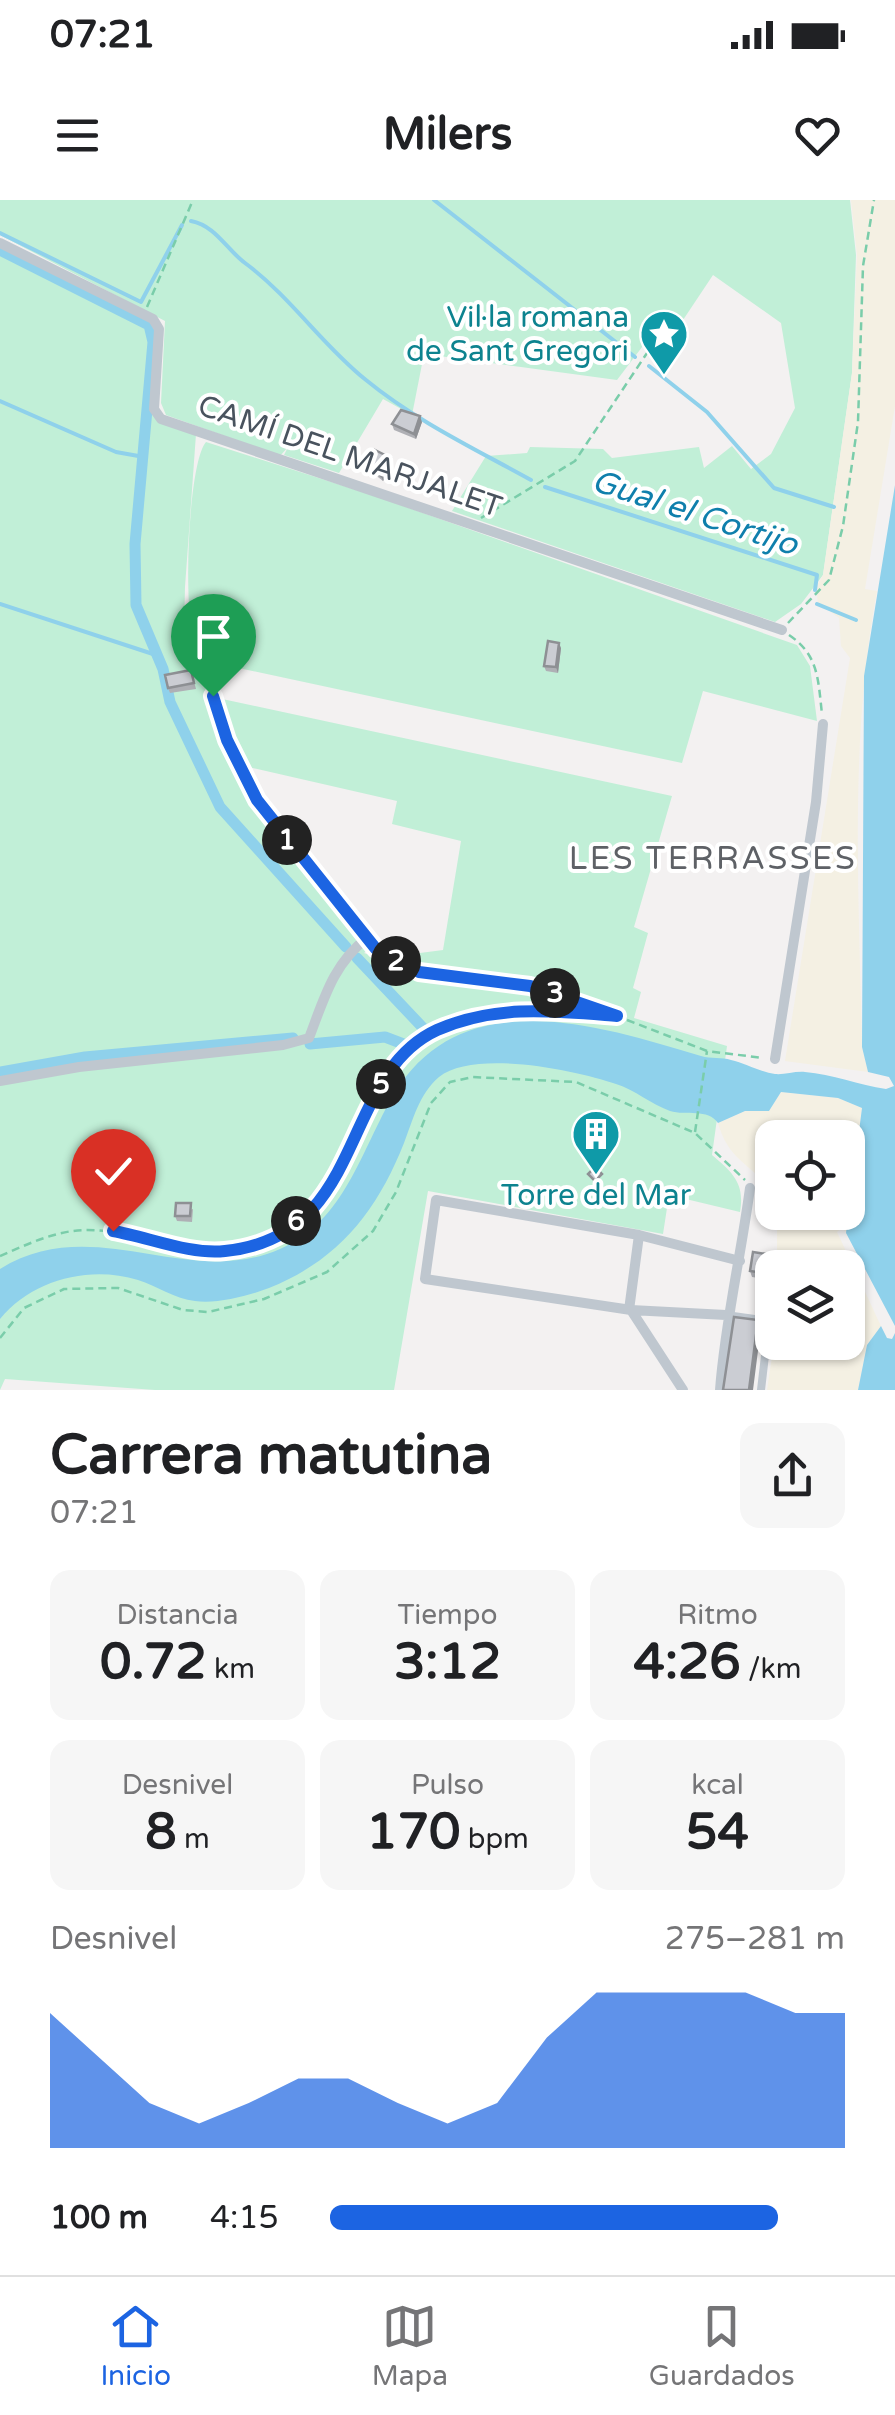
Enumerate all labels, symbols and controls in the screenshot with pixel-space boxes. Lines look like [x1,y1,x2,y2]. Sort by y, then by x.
text: 07:21 [50,12,155,58]
icon: menu [50,108,105,163]
text: Milers [383,108,512,162]
icon: heart [790,108,845,163]
place label: Vil·la romana de Sant Gregori [406,299,629,370]
place icon: Vil·la romana de Sant Gregori [638,308,690,376]
street label: CAMÍ DEL MARJALET [193,387,507,526]
water label: Gual el Cortijo [587,462,804,564]
pin [171,594,256,697]
icon: arrive [186,609,241,664]
pin: 1 [262,815,312,865]
text: 1 [278,823,296,857]
district label: LES TERRASSES [569,840,857,878]
pin: 2 [371,936,421,986]
text: 2 [387,944,405,978]
pin: 3 [530,968,580,1018]
text: 3 [546,976,564,1010]
pin: 5 [356,1059,406,1109]
text: 5 [372,1067,390,1101]
building icon: Torre del Mar [570,1108,622,1176]
map controls [755,1120,865,1360]
button: locate [755,1120,865,1230]
pin [71,1129,156,1232]
icon: check [86,1144,141,1199]
place label: Torre del Mar [501,1177,692,1214]
pin: 6 [271,1196,321,1246]
text: 6 [287,1204,305,1238]
button: layers [755,1250,865,1360]
text: Carrera matutina [50,1423,492,1489]
button: share [740,1423,845,1528]
text: 07:21 [50,1494,139,1532]
text: Distancia [116,1598,239,1632]
text: Tiempo [398,1598,498,1632]
text: Ritmo [677,1598,758,1632]
text: 0.72 [100,1632,207,1692]
text: 3:12 [394,1632,501,1692]
text: 4:26 [634,1632,741,1692]
text: km [207,1652,255,1686]
text: /km [741,1652,801,1686]
text: Desnivel [122,1768,233,1802]
text: Pulso [411,1768,484,1802]
text: kcal [691,1768,744,1802]
text: 8 [145,1802,177,1862]
text: 170 [366,1802,460,1862]
text: 54 [686,1802,749,1862]
text: m [177,1822,210,1856]
text: bpm [460,1822,529,1856]
text: Desnivel [50,1920,177,1958]
text: 275–281 m [665,1920,845,1958]
text: 100 m [50,2199,148,2237]
text: 4:15 [210,2199,279,2237]
tab: Inicio [100,2299,171,2393]
tab: Mapa [372,2299,448,2393]
tab: Guardados [649,2299,795,2393]

